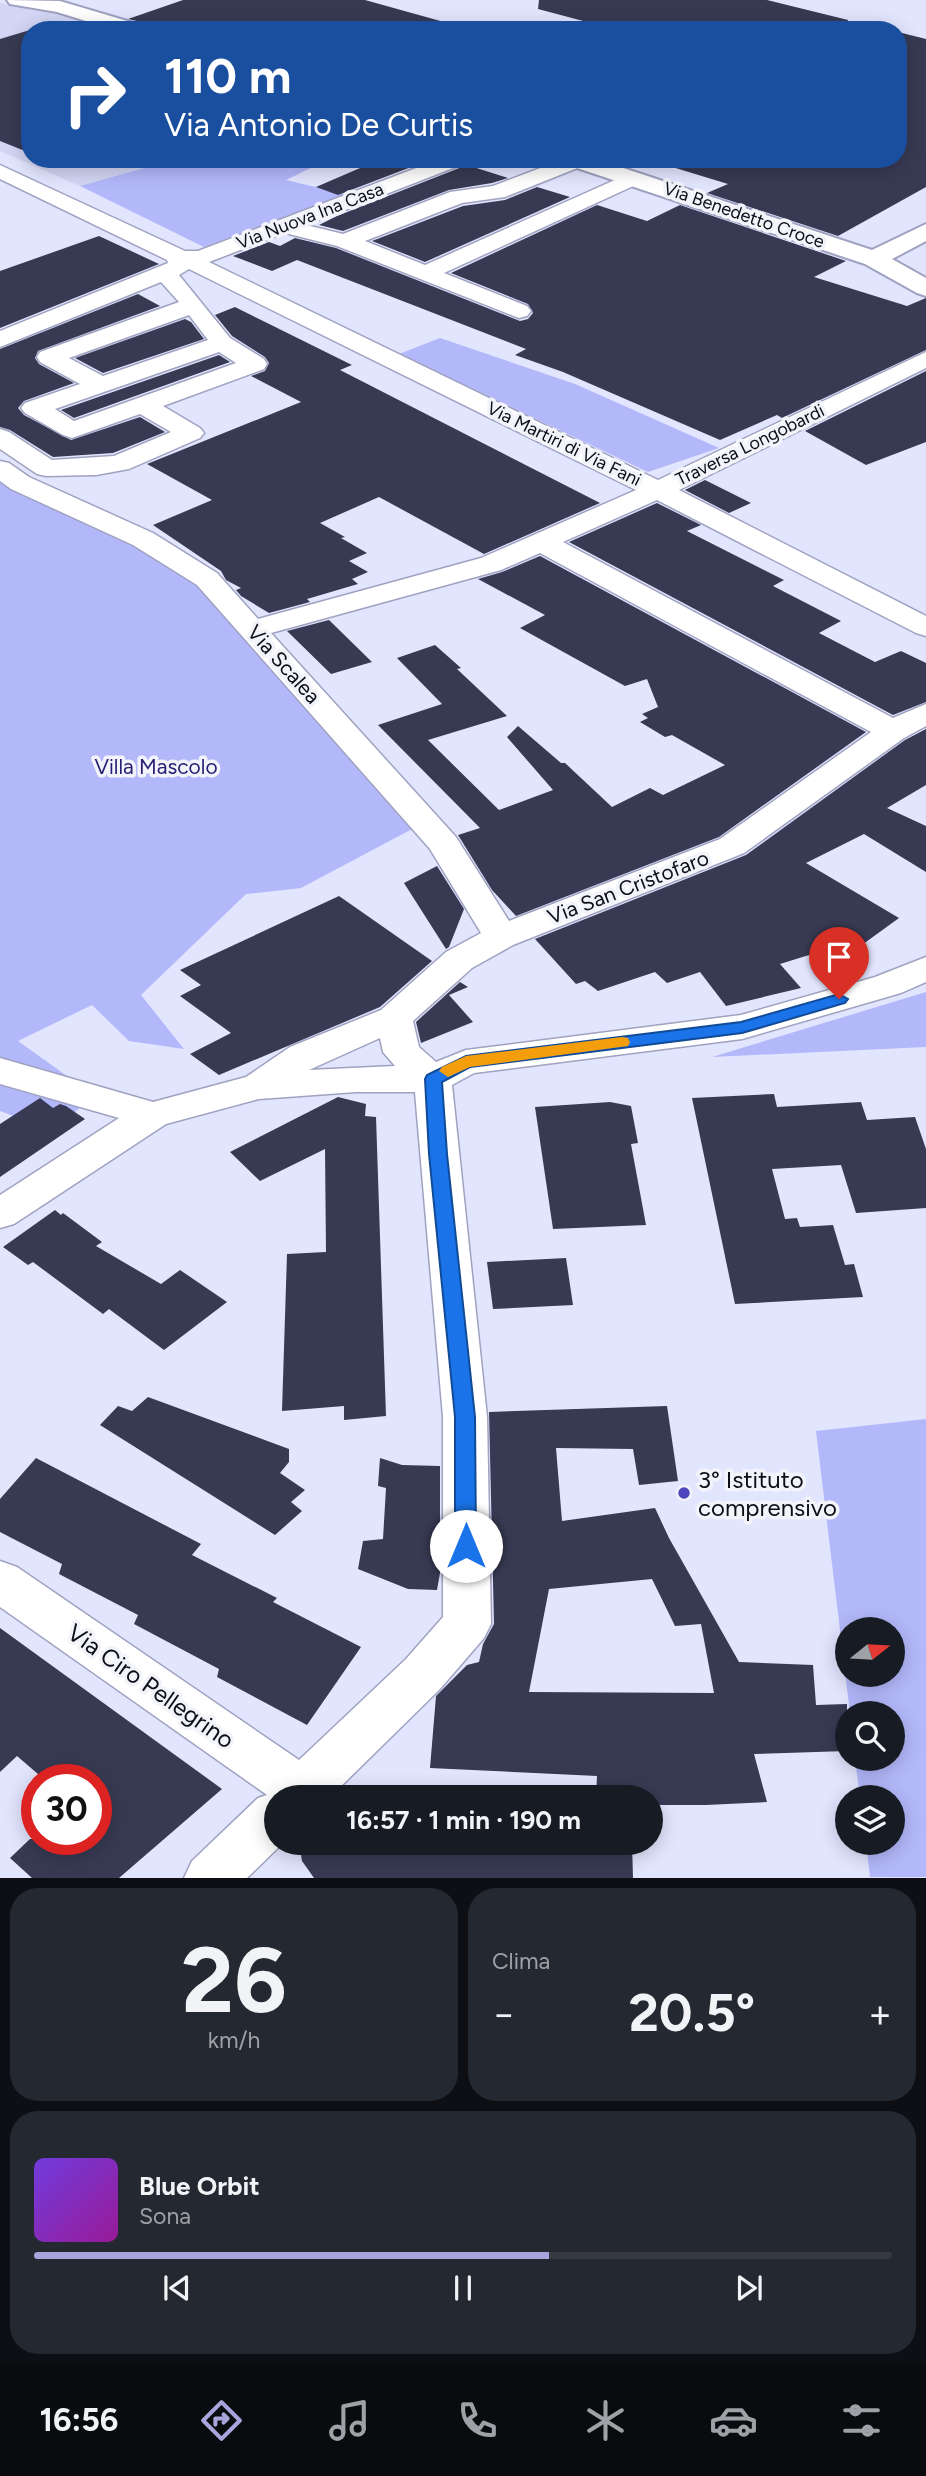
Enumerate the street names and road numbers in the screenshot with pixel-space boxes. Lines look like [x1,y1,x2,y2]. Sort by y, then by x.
street label: Via Benedetto Croce [661,177,828,253]
street label: Via Nuova Ina Casa [233,178,387,254]
street label: Via Martiri di Via Fani [483,397,645,491]
street label: Traversa Longobardi [672,399,828,491]
street label: Via Scalea [242,620,326,708]
street label: Via San Cristofaro [544,845,712,929]
street label: Via Ciro Pellegrino [62,1618,240,1754]

